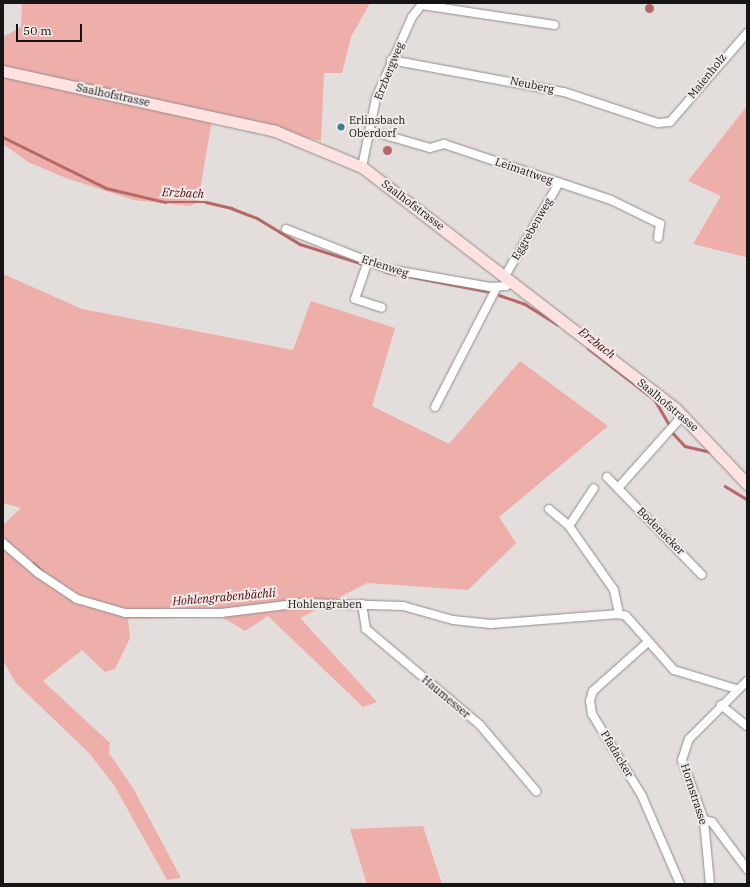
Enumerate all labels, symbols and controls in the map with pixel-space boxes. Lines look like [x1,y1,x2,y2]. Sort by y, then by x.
scale bar [18,16,84,42]
text: 50 m [23,23,52,38]
street label: Erzbergweg [371,40,407,102]
street label: Maienholz [685,51,729,101]
street label: Neuberg [509,74,555,96]
street label: Saalhofstrasse [75,81,151,109]
place label: Erlinsbach Oberdorf [349,114,405,140]
marker: Erlinsbach Oberdorf [336,122,346,132]
street label: Leimattweg [493,155,555,187]
street label: Saalhofstrasse [379,177,447,233]
water label: Erzbach [162,185,204,201]
street label: Eggrebenweg [509,196,555,262]
street label: Erlenweg [360,252,410,280]
water label: Erzbach [576,324,618,362]
street label: Saalhofstrasse [635,376,701,434]
street label: Bodenacker [634,504,688,558]
water label: Hohlengrabenbächli [172,585,276,609]
street label: Hohlengraben [288,597,362,611]
street label: Haumesser [419,673,473,721]
street label: Pfadacker [598,728,636,780]
street label: Hornstrasse [678,762,710,826]

